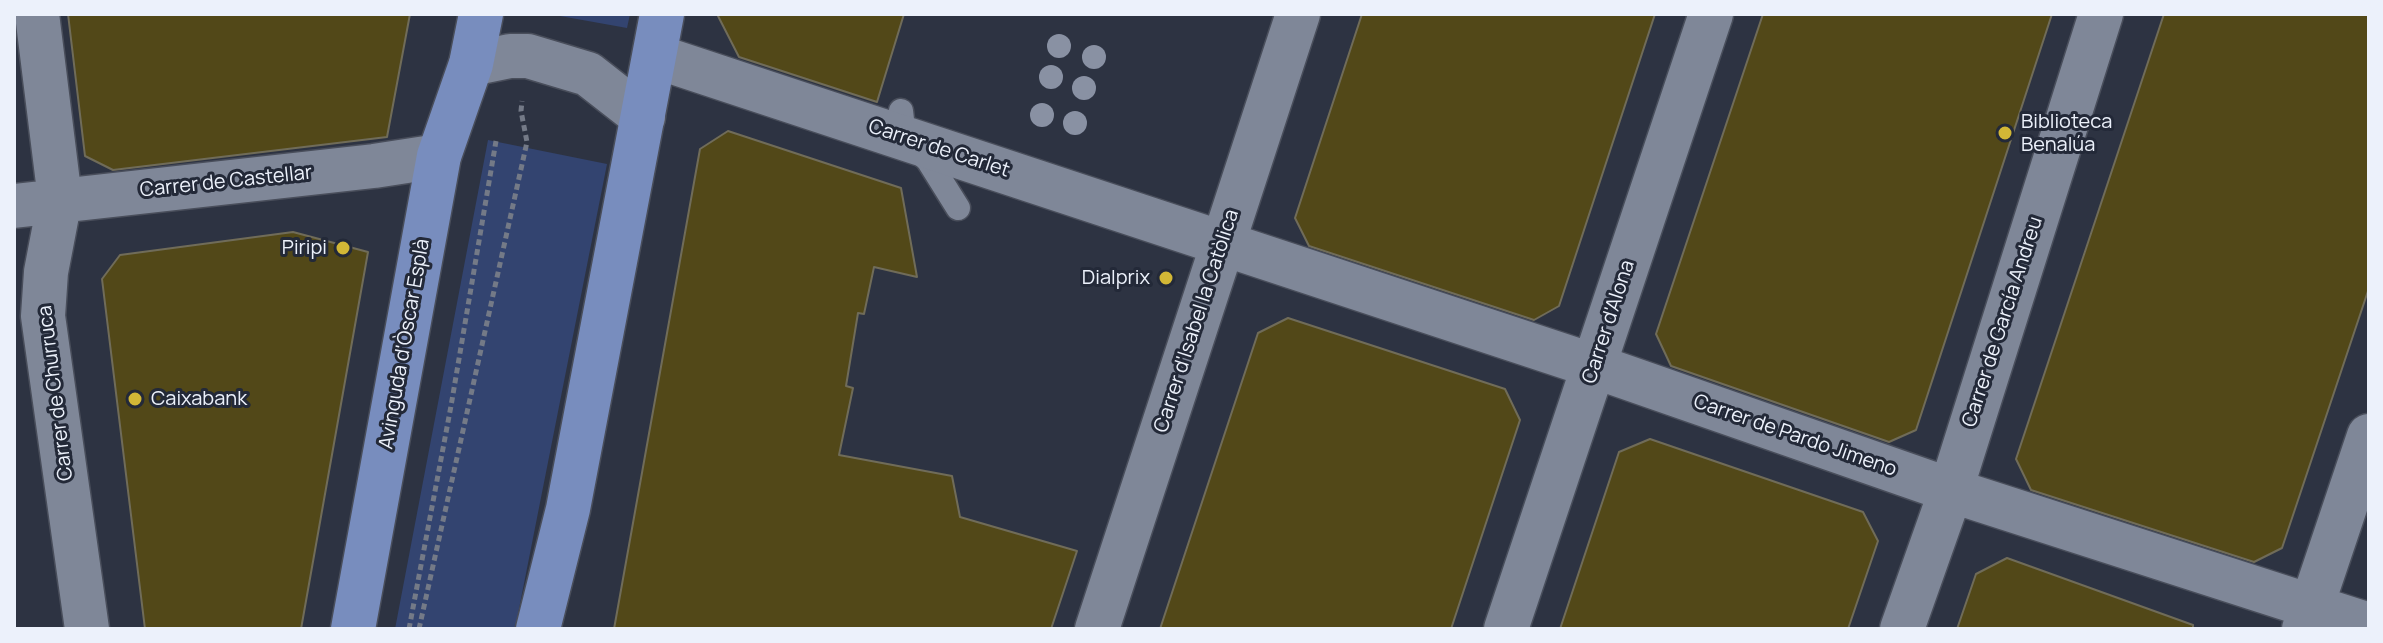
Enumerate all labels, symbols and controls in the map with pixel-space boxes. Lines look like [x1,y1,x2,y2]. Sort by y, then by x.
place label: Biblioteca Benalúa [2021,110,2112,157]
street label: Carrer de Carlet [865,115,1013,183]
marker: Biblioteca Benalúa [1996,124,2014,142]
street label: Carrer de Castellar [139,161,313,203]
street label: Carrer d'Isabel la Catòlica [1150,206,1244,436]
street label: Carrer de García Andreu [1958,214,2048,430]
place label: Piripi [282,236,327,260]
street label: Avinguda d'Òscar Esplà [375,237,435,451]
marker: Piripi [334,239,352,257]
street label: Carrer d'Alona [1578,257,1640,387]
place label: Dialprix [1082,266,1150,290]
marker: Dialprix [1157,269,1175,287]
street label: Carrer de Churruca [33,304,79,482]
place label: Caixabank [151,387,247,411]
marker: Caixabank [126,390,144,408]
street label: Carrer de Pardo Jimeno [1690,390,1900,482]

